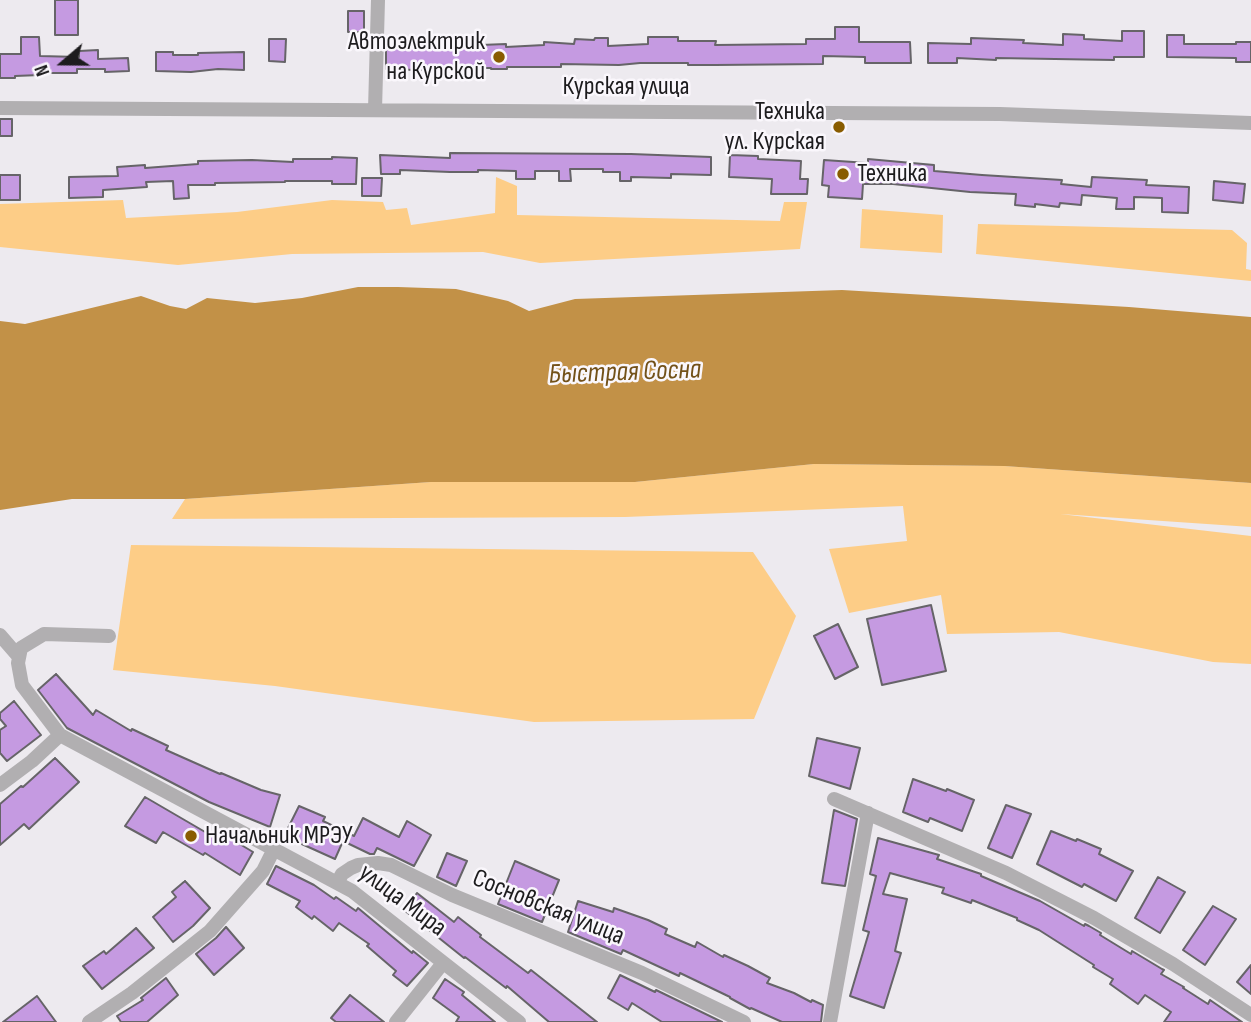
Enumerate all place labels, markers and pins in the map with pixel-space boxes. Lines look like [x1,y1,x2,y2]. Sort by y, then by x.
place label: Автоэлектрик на Курской [348,26,485,88]
marker: Автоэлектрик на Курской [491,49,507,65]
place label: Техника ул. Курская [725,96,825,158]
marker: Техника ул. Курская [831,119,847,135]
place label: Техника [857,158,927,190]
marker: Техника [835,166,851,182]
place label: Начальник МРЭУ [205,820,353,852]
marker: Начальник МРЭУ [183,828,199,844]

